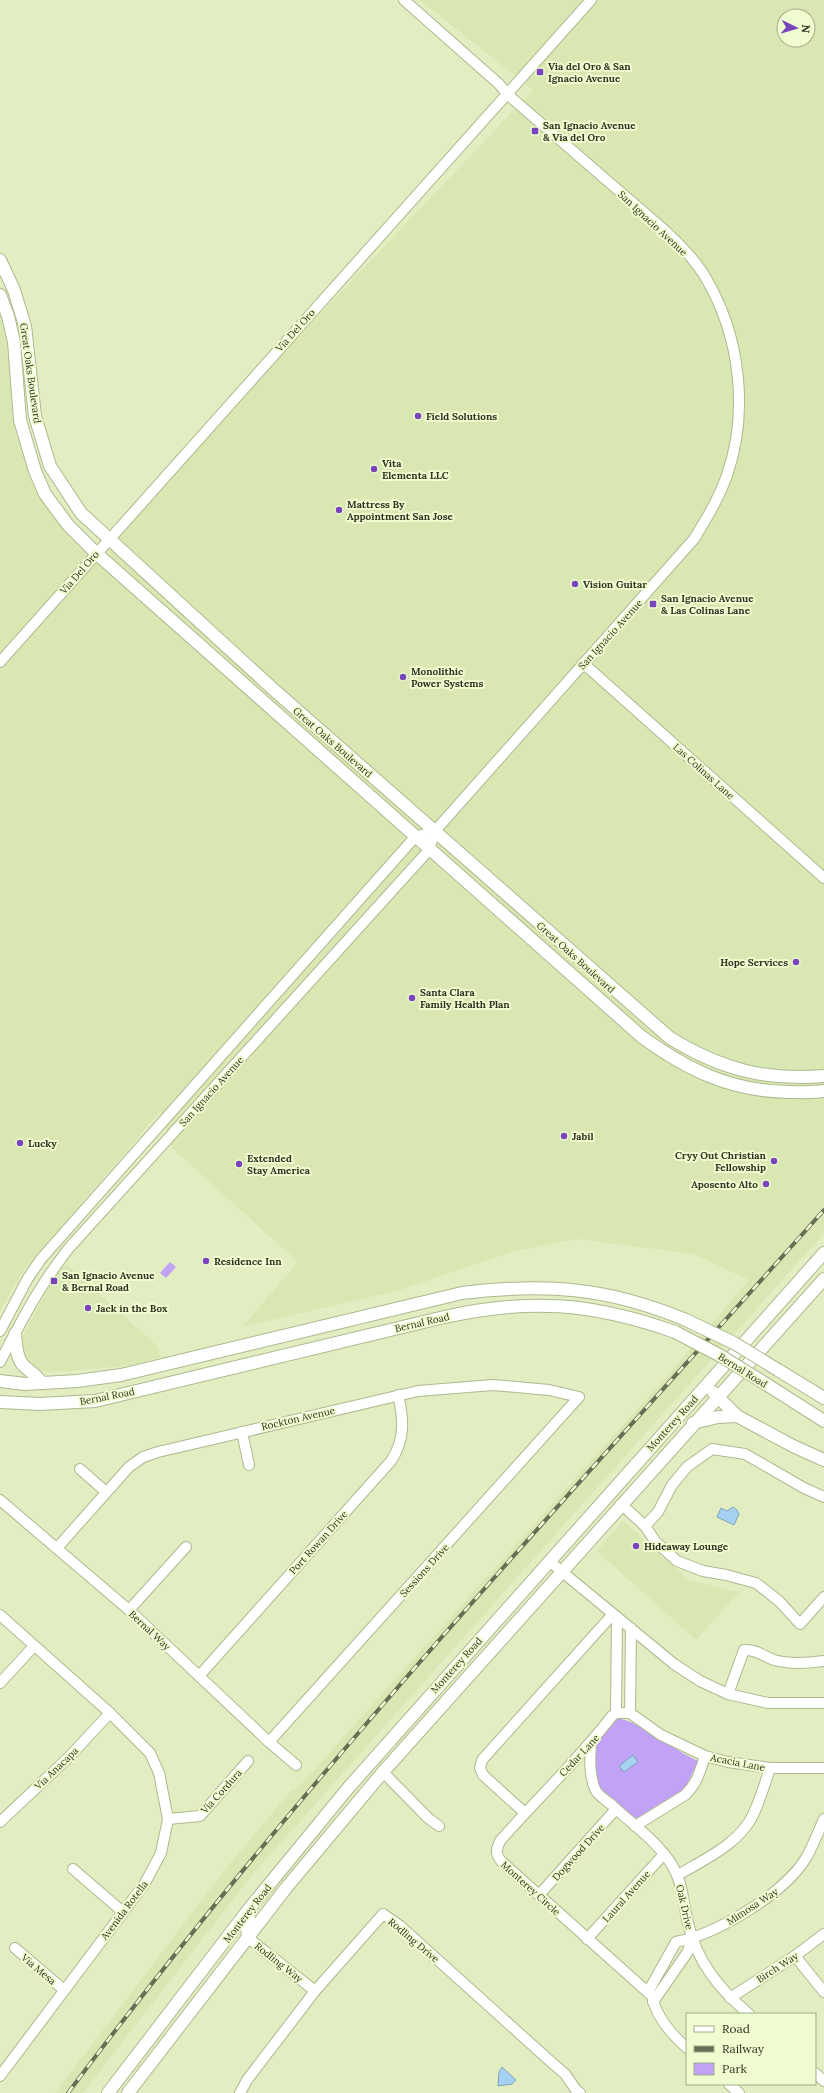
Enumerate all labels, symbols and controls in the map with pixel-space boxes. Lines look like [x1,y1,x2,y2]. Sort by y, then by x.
north arrow [776,8,816,48]
text: N [799,24,813,34]
place label: Via del Oro & San Ignacio Avenue [548,60,631,85]
marker: Via del Oro & San Ignacio Avenue [535,67,545,77]
place label: San Ignacio Avenue & Via del Oro [543,119,636,144]
marker: San Ignacio Avenue & Via del Oro [530,126,540,136]
street label: San Ignacio Avenue [615,188,690,259]
street label: Via Del Oro [272,306,318,355]
street label: Great Oaks Boulevard [17,322,44,424]
place label: Field Solutions [426,410,497,423]
marker: Field Solutions [413,411,423,421]
place label: Vita Elementa LLC [382,457,449,482]
marker: Vita Elementa LLC [369,464,379,474]
place label: Mattress By Appointment San Jose [347,498,454,523]
marker: Mattress By Appointment San Jose [334,505,344,515]
street label: Via Del Oro [56,548,102,597]
place label: Vision Guitar [583,578,647,591]
marker: Vision Guitar [570,579,580,589]
place label: San Ignacio Avenue & Las Colinas Lane [661,592,754,617]
street label: San Ignacio Avenue [575,596,646,672]
marker: San Ignacio Avenue & Las Colinas Lane [648,599,658,609]
place label: Monolithic Power Systems [411,665,484,690]
marker: Monolithic Power Systems [398,672,408,682]
street label: Great Oaks Boulevard [290,704,375,780]
street label: Las Colinas Lane [670,740,737,803]
street label: Great Oaks Boulevard [534,919,618,996]
place label: Hope Services [720,956,788,969]
marker: Hope Services [791,957,801,967]
place label: Santa Clara Family Health Plan [420,986,510,1011]
marker: Santa Clara Family Health Plan [407,993,417,1003]
street label: San Ignacio Avenue [176,1053,247,1129]
place label: Jabil [572,1130,594,1143]
marker: Jabil [559,1131,569,1141]
place label: Lucky [28,1137,57,1150]
marker: Lucky [15,1138,25,1148]
place label: Cryy Out Christian Fellowship [675,1149,767,1174]
place label: Extended Stay America [247,1152,311,1177]
marker: Cryy Out Christian Fellowship [769,1156,779,1166]
marker: Extended Stay America [234,1159,244,1169]
place label: Aposento Alto [691,1178,758,1191]
marker: Aposento Alto [761,1179,771,1189]
place label: Residence Inn [214,1255,282,1268]
marker: Residence Inn [201,1256,211,1266]
place label: San Ignacio Avenue & Bernal Road [62,1269,155,1294]
marker: San Ignacio Avenue & Bernal Road [49,1276,59,1286]
place label: Jack in the Box [96,1302,168,1315]
marker: Jack in the Box [83,1303,93,1313]
street label: Bernal Road [393,1310,451,1335]
street label: Bernal Road [716,1350,770,1391]
street label: Bernal Road [78,1385,136,1408]
street label: Monterey Road [644,1393,701,1454]
street label: Rockton Avenue [260,1404,337,1433]
street label: Port Rowan Drive [286,1507,351,1577]
place label: Hideaway Lounge [644,1540,729,1553]
street label: Sessions Drive [397,1541,452,1600]
marker: Hideaway Lounge [631,1541,641,1551]
street label: Bernal Way [126,1608,174,1653]
street label: Monterey Road [428,1635,485,1696]
street label: Cedar Lane [556,1731,603,1779]
street label: Via Anacapa [31,1744,81,1793]
street label: Acacia Lane [709,1751,767,1774]
street label: Via Cordura [197,1766,245,1817]
street label: Dogwood Drive [549,1821,608,1883]
street label: Monterey Circle [498,1858,563,1919]
street label: Laural Avenue [600,1867,654,1925]
street label: Avenida Rotella [97,1878,151,1943]
street label: Monterey Road [220,1881,274,1945]
street label: Oak Drive [673,1883,696,1932]
street label: Mimosa Way [724,1884,781,1928]
street label: Rodling Drive [385,1915,442,1966]
street label: Rodling Way [252,1940,306,1986]
street label: Birch Way [754,1949,801,1986]
street label: Via Mesa [18,1950,59,1988]
legend [686,2013,816,2085]
text: Road [722,2021,750,2036]
text: Railway [722,2041,765,2056]
text: Park [722,2061,748,2076]

